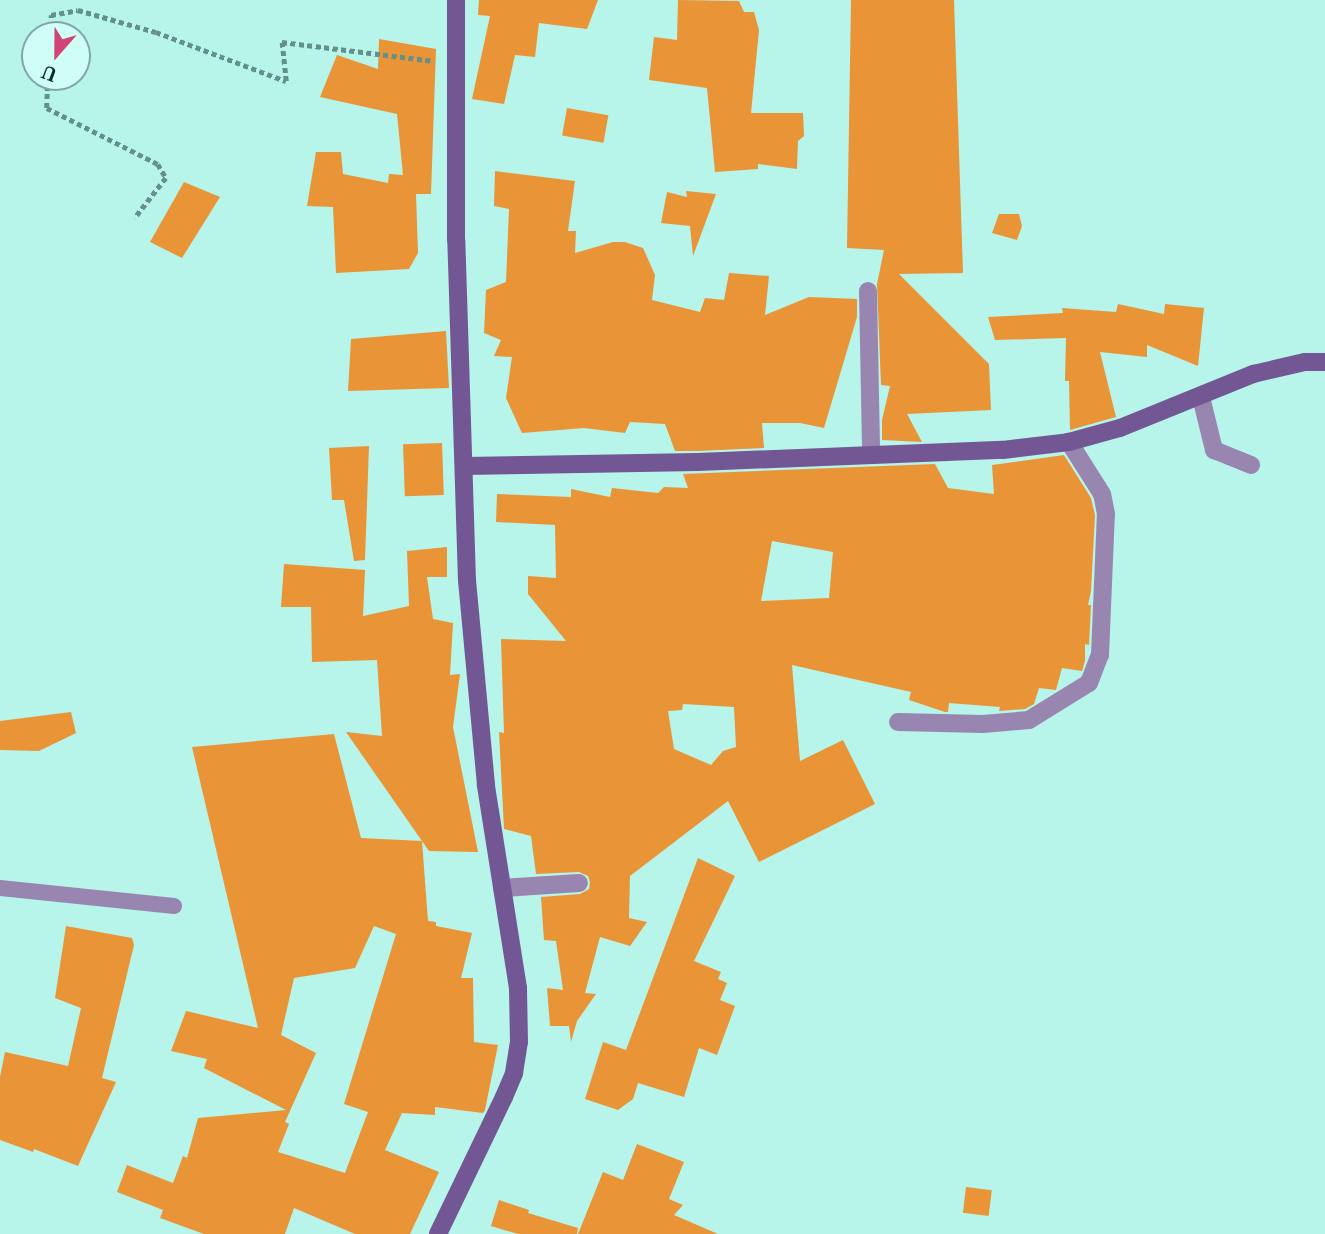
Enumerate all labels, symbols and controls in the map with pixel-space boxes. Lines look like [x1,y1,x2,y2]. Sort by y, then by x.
north arrow [21,21,91,91]
text: U [38,59,60,88]

